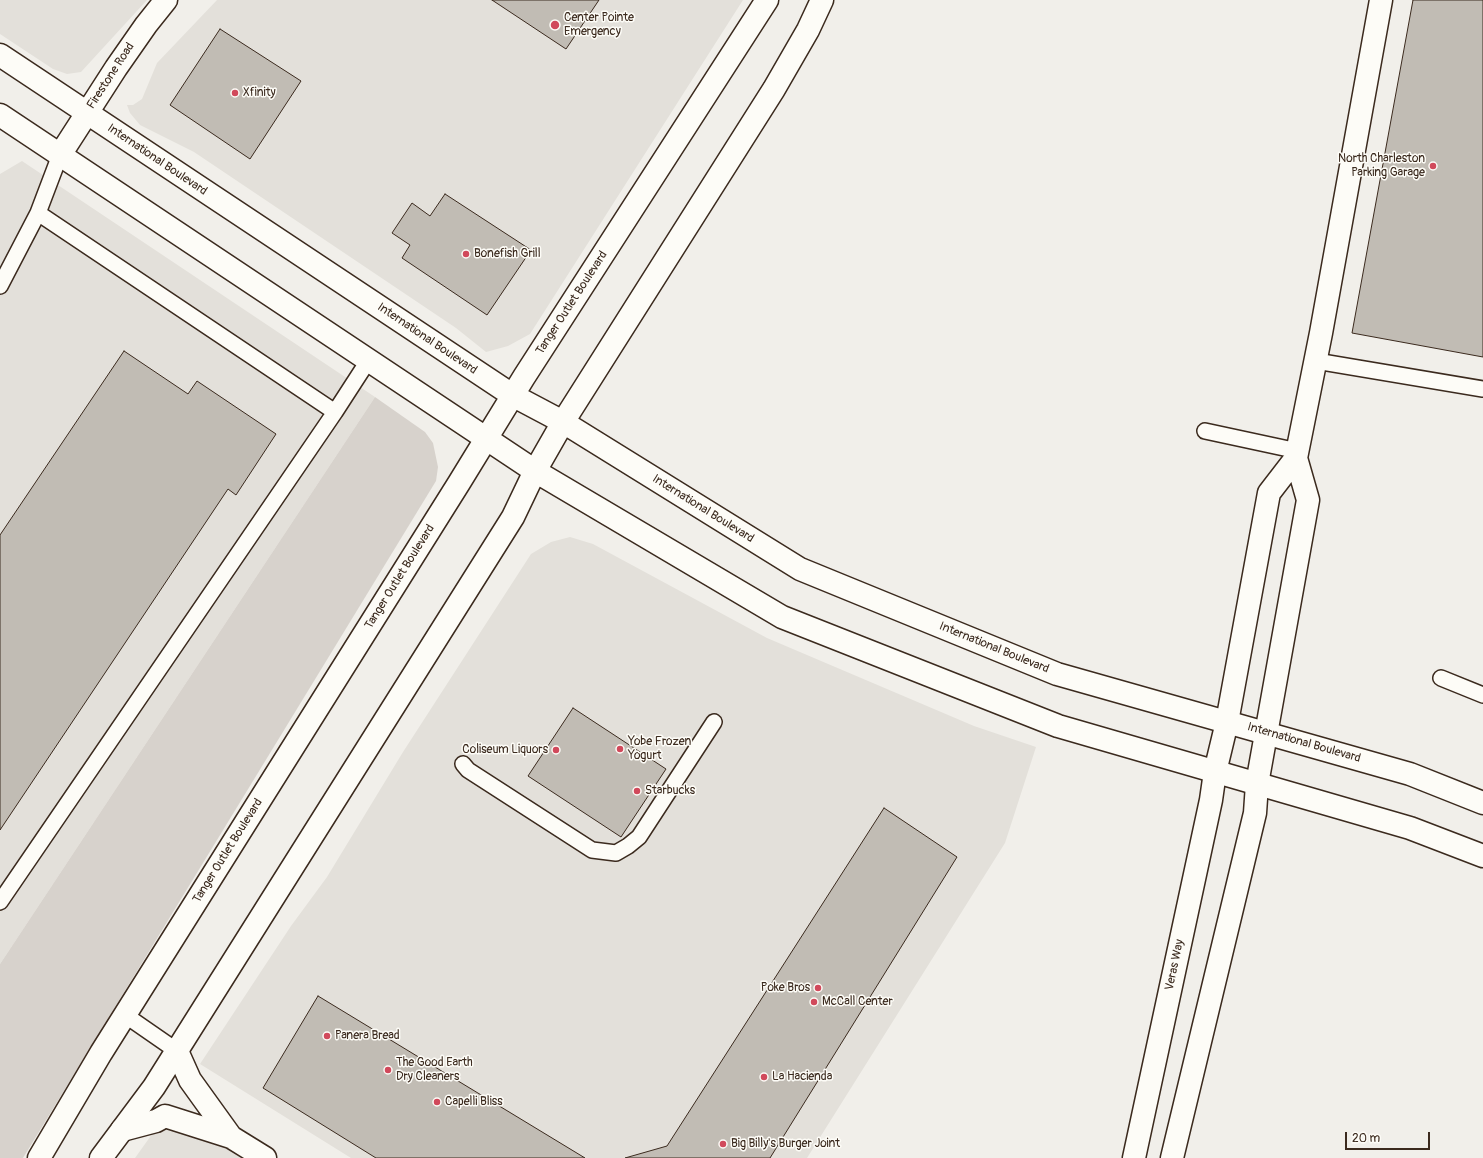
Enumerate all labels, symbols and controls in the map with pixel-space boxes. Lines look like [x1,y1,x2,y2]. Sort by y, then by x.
place label: Center Pointe Emergency [564,11,634,39]
marker: Center Pointe Emergency [549,19,561,31]
street label: Firestone Road [84,40,138,112]
place label: Xfinity [243,86,276,100]
marker: Xfinity [230,88,240,98]
street label: International Boulevard [104,121,210,199]
place label: North Charleston Parking Garage [1338,152,1425,180]
marker: North Charleston Parking Garage [1428,161,1438,171]
place label: Bonefish Grill [474,247,541,261]
marker: Bonefish Grill [461,249,471,259]
street label: Tanger Outlet Boulevard [533,249,611,357]
street label: International Boulevard [374,300,480,378]
street label: International Boulevard [649,472,757,546]
street label: Tanger Outlet Boulevard [362,522,438,632]
street label: International Boulevard [937,619,1051,677]
street label: International Boulevard [1246,720,1362,766]
place label: Yobe Frozen Yogurt [628,735,691,763]
place label: Coliseum Liquors [462,743,548,757]
marker: Yobe Frozen Yogurt [615,744,625,754]
marker: Coliseum Liquors [551,745,561,755]
place label: Starbucks [645,784,695,798]
marker: Starbucks [632,786,642,796]
street label: Tanger Outlet Boulevard [190,796,266,906]
street label: Veras Way [1163,938,1187,992]
place label: Poke Bros [761,981,810,995]
marker: Poke Bros [813,983,823,993]
place label: McCall Center [822,995,893,1009]
marker: McCall Center [809,997,819,1007]
place label: Panera Bread [335,1029,400,1043]
marker: Panera Bread [322,1031,332,1041]
place label: The Good Earth Dry Cleaners [396,1056,473,1084]
marker: The Good Earth Dry Cleaners [383,1065,393,1075]
place label: La Hacienda [772,1070,832,1084]
marker: La Hacienda [759,1072,769,1082]
place label: Capelli Bliss [445,1095,503,1109]
marker: Capelli Bliss [432,1097,442,1107]
scale bar [1347,1124,1432,1150]
text: 20 m [1352,1131,1380,1146]
place label: Big Billy's Burger Joint [731,1137,840,1151]
marker: Big Billy's Burger Joint [718,1139,728,1149]

